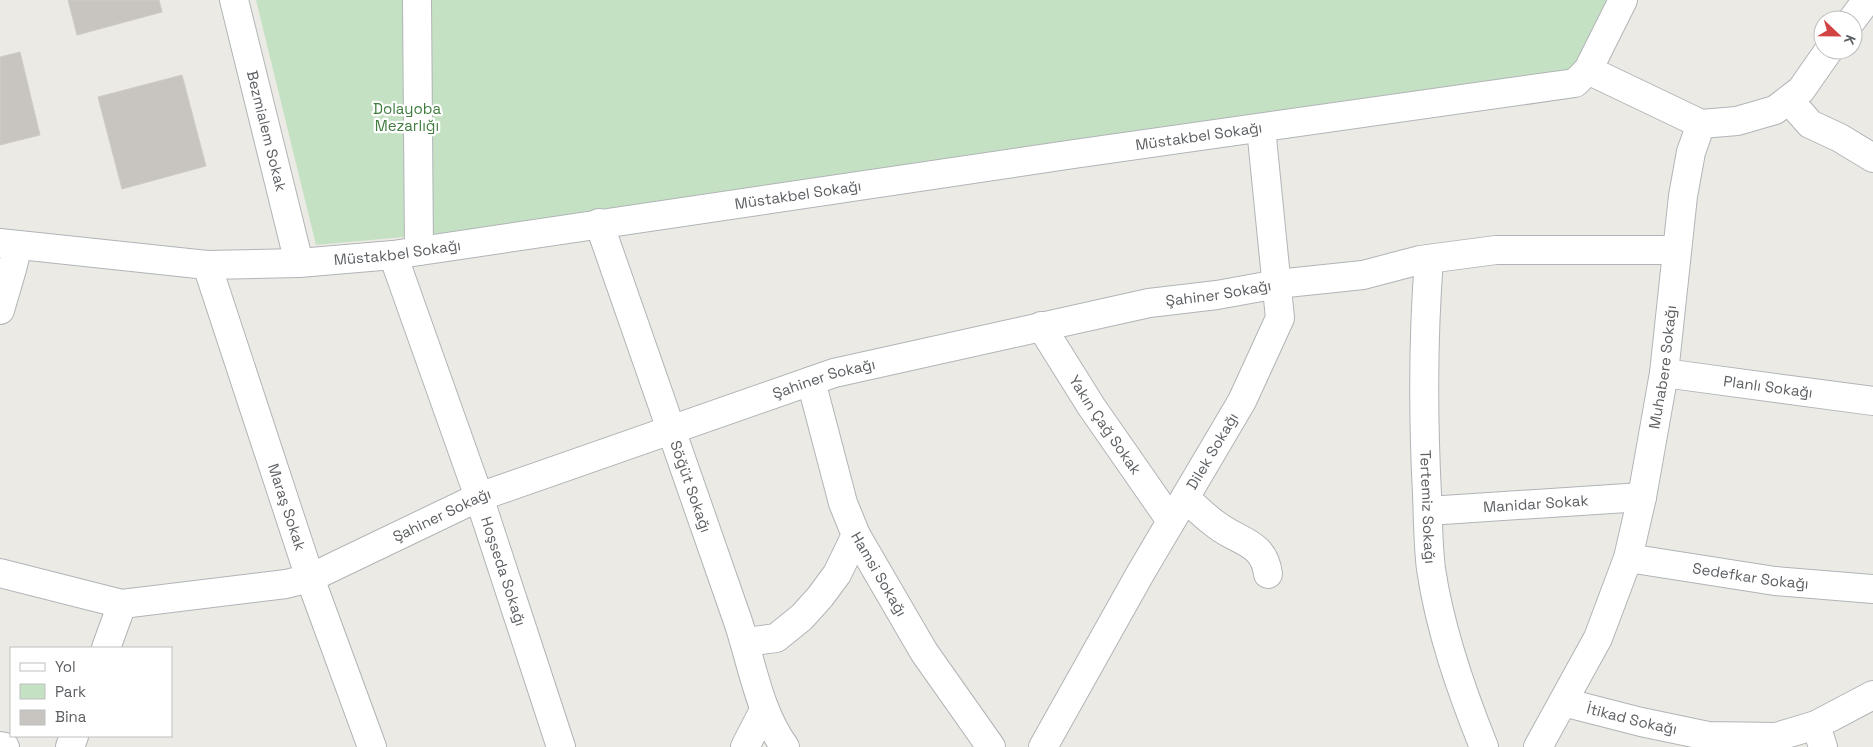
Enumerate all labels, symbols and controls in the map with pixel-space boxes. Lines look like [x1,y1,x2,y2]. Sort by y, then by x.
north arrow [1813,10,1863,60]
text: K [1840,32,1860,48]
street label: Bezmialem Sokak [243,68,291,193]
park label: Dolayoba Mezarlığı [373,99,441,135]
street label: Müstakbel Sokağı [1134,117,1263,154]
street label: Müstakbel Sokağı [733,176,863,213]
street label: Müstakbel Sokağı [333,235,462,269]
street label: Şahiner Sokağı [1165,275,1273,310]
street label: Muhabere Sokağı [1644,304,1680,431]
street label: Şahiner Sokağı [770,354,877,403]
street label: Planlı Sokağı [1722,371,1814,402]
street label: Yakın Çağ Sokak [1065,372,1146,478]
street label: Dilek Sokağı [1182,409,1242,493]
street label: Söğüt Sokağı [666,438,716,535]
street label: Tertemiz Sokağı [1416,450,1440,565]
street label: Maraş Sokak [264,461,310,553]
street label: Şahiner Sokağı [389,484,493,546]
street label: Manidar Sokak [1483,491,1589,516]
street label: Hoşseda Sokağı [477,514,531,628]
street label: Hamsi Sokağı [847,528,911,620]
street label: Sedefkar Sokağı [1691,558,1810,593]
legend [10,647,172,737]
text: Yol [55,657,76,676]
text: Park [55,682,86,701]
street label: İtikad Sokağı [1585,698,1679,738]
text: Bina [55,707,87,726]

